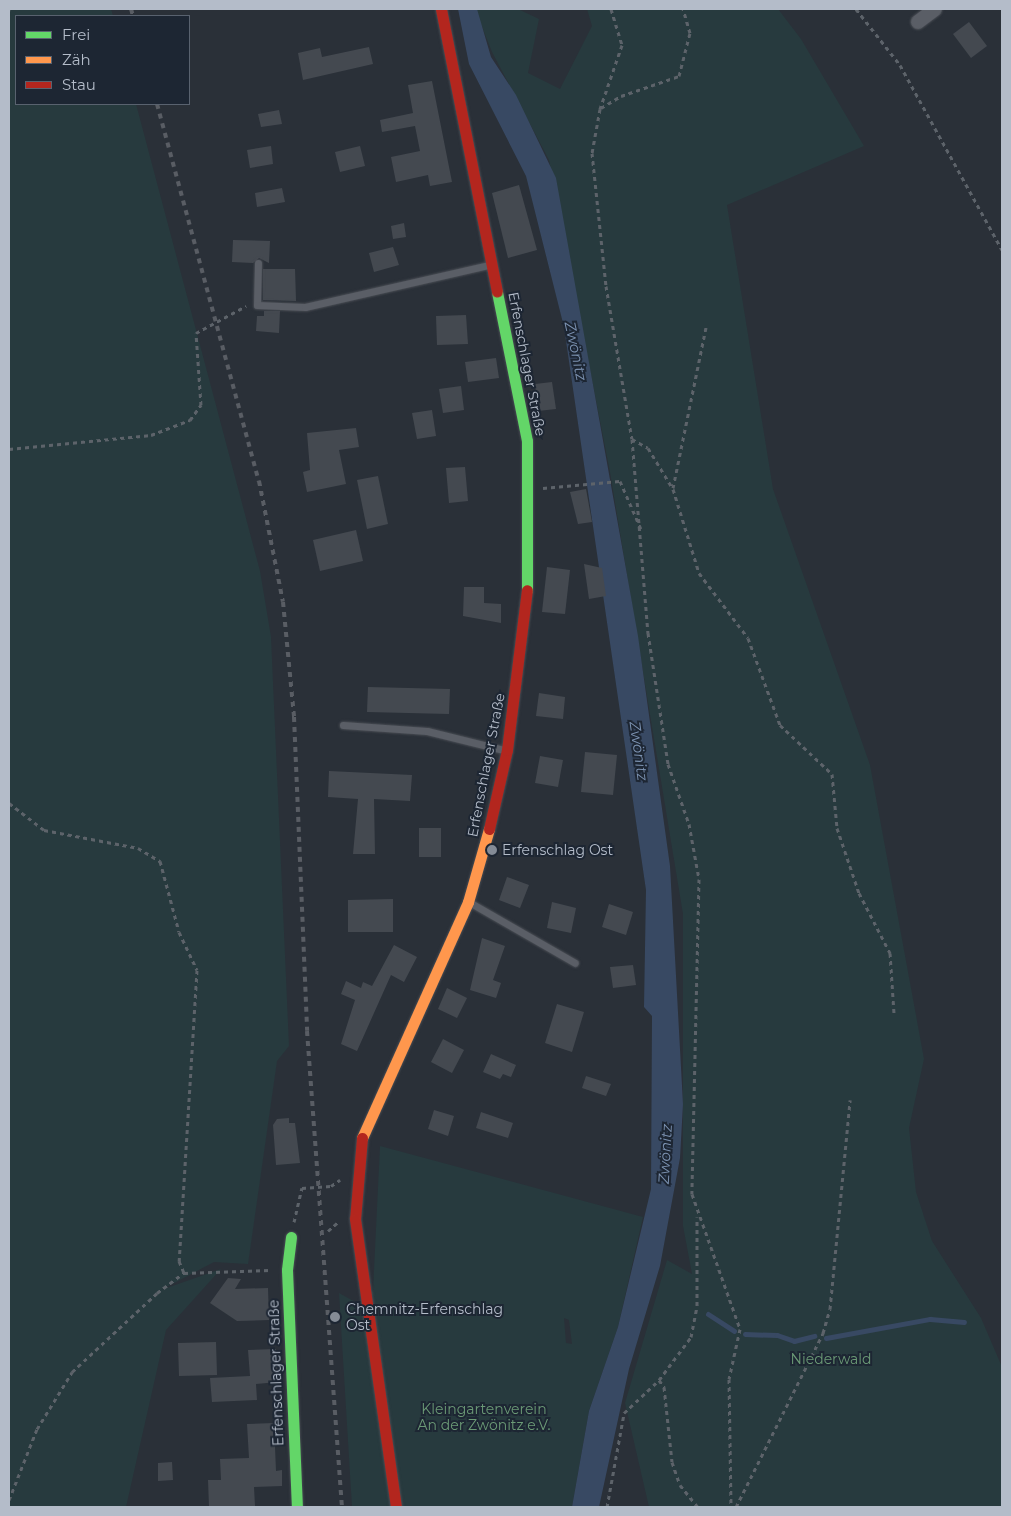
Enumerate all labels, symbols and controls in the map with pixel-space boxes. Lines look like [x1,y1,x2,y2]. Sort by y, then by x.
legend [15,15,190,105]
text: Frei [62,25,90,44]
text: Zäh [62,50,91,69]
text: Stau [62,75,96,94]
street label: Erfenschlager Straße [505,291,549,437]
water label: Zwönitz [561,320,591,382]
street label: Erfenschlager Straße [464,692,508,838]
water label: Zwönitz [626,720,652,782]
place label: Erfenschlag Ost [502,842,613,858]
marker: Erfenschlag Ost [486,844,498,856]
water label: Zwönitz [654,1124,676,1184]
street label: Erfenschlager Straße [265,1300,287,1446]
place label: Chemnitz-Erfenschlag Ost [346,1301,503,1334]
marker: Chemnitz-Erfenschlag Ost [328,1310,342,1324]
park label: Niederwald [791,1351,871,1367]
park label: Kleingartenverein An der Zwönitz e.V. [418,1401,550,1434]

